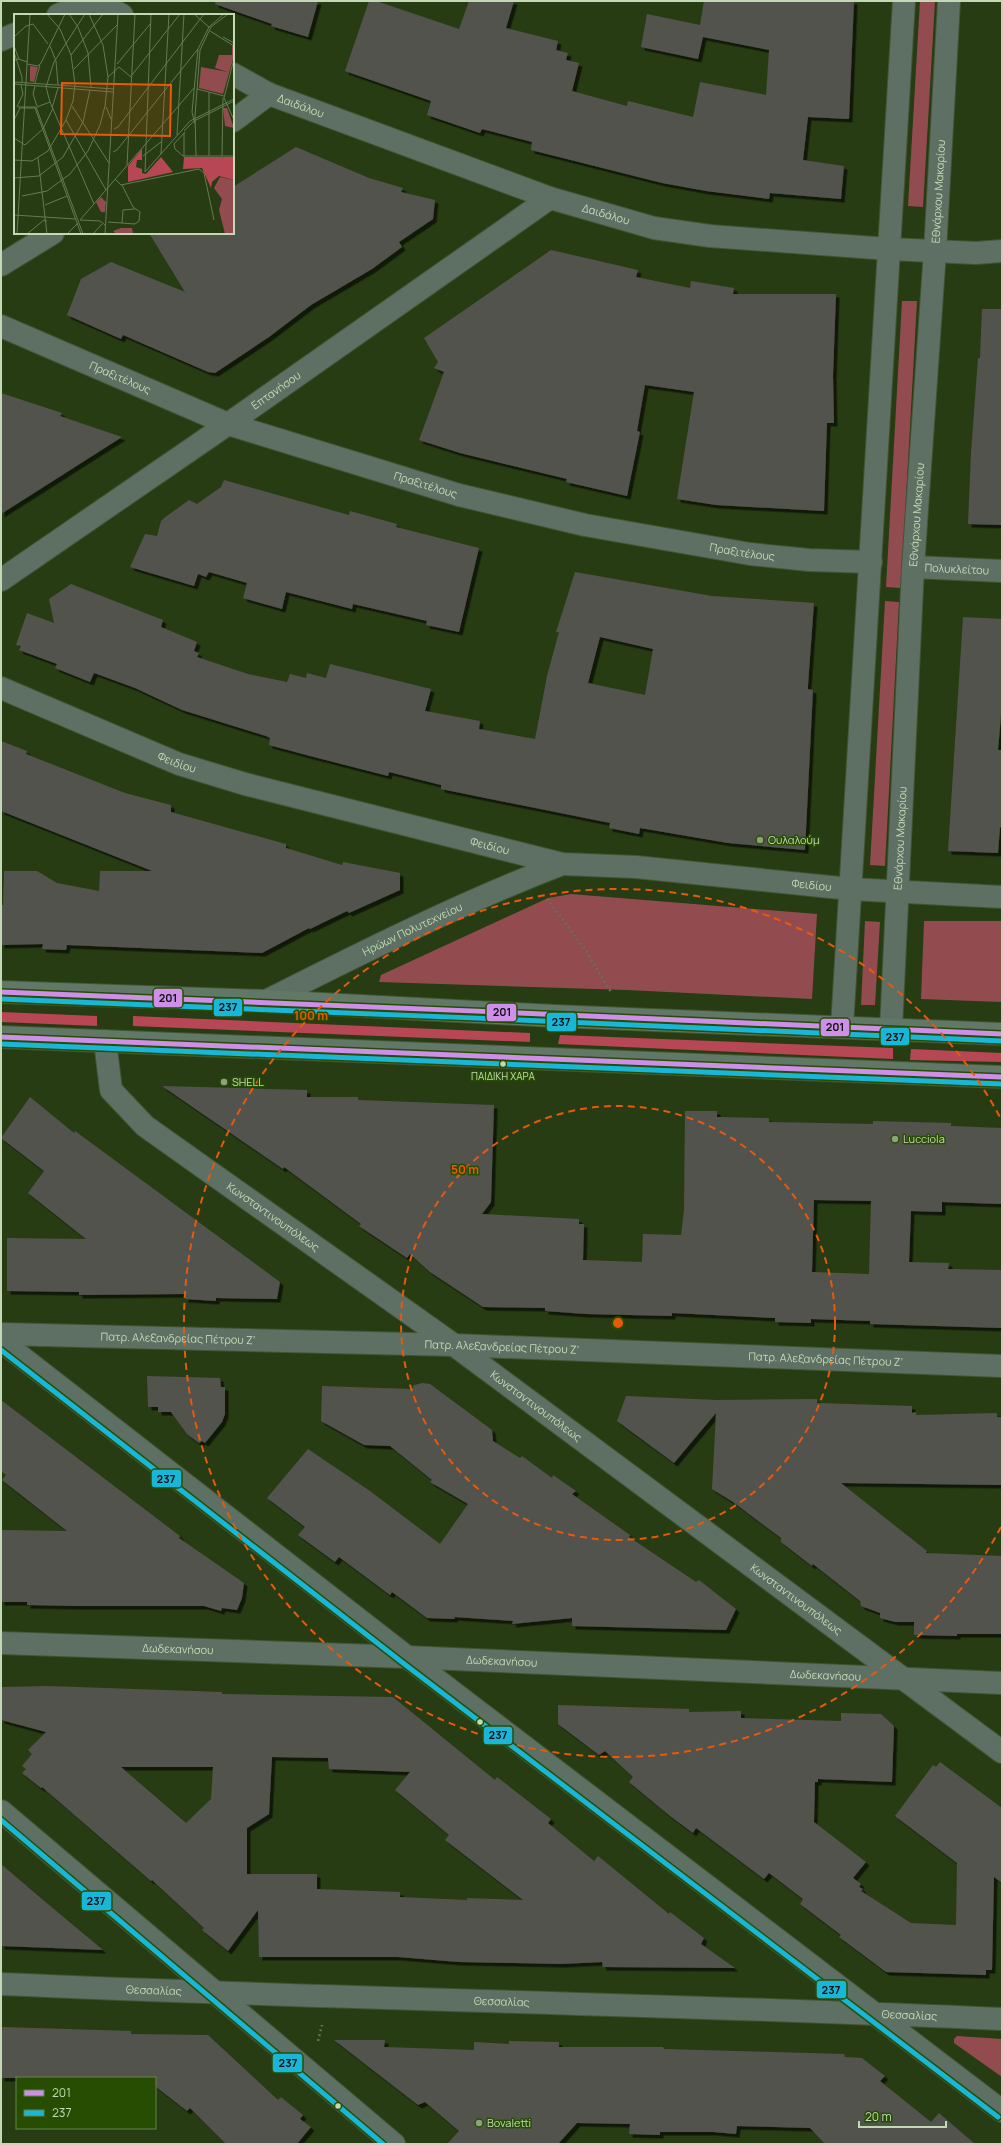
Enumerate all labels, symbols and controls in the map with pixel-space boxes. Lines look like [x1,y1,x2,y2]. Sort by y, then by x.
inset map [14,14,234,234]
street label: Δαιδάλου [275,90,326,121]
street label: Εθνάρχου Μακαρίου [927,139,948,244]
street label: Δαιδάλου [580,200,632,228]
street label: Πραξιτέλους [87,357,154,397]
street label: Επτανήσου [248,367,303,413]
street label: Εθνάρχου Μακαρίου [905,462,927,567]
street label: Πραξιτέλους [392,467,459,501]
street label: Πραξιτέλους [709,539,776,563]
street label: Πολυκλείτου [924,560,990,577]
street label: Φειδίου [156,748,198,776]
street label: Εθνάρχου Μακαρίου [890,786,910,890]
place label: Ουλαλούμ [768,832,820,847]
street label: Φειδίου [469,833,511,857]
marker: Ουλαλούμ [755,835,765,845]
street label: Φειδίου [791,875,832,894]
street label: Ηρώων Πολυτεχνείου [359,899,465,959]
line badge: 201 [153,988,183,1008]
text: 201 [159,990,177,1005]
line badge: 237 [213,998,243,1017]
text: 237 [219,999,238,1014]
line badge: 201 [486,1003,517,1022]
text: 201 [493,1004,511,1019]
text: 100 m [294,1007,328,1024]
line badge: 237 [546,1012,577,1032]
text: 237 [552,1014,571,1029]
line badge: 201 [820,1018,850,1037]
text: 201 [826,1019,844,1034]
line badge: 237 [880,1027,910,1046]
text: 237 [886,1029,905,1044]
marker: ΠΑΙΔΙΚΗ ΧΑΡΑ [498,1059,508,1069]
place label: ΠΑΙΔΙΚΗ ΧΑΡΑ [471,1069,536,1083]
place label: SHELL [232,1074,264,1089]
marker: SHELL [219,1077,229,1087]
place label: Lucciola [903,1131,945,1146]
marker: Lucciola [890,1134,900,1144]
text: 50 m [451,1161,479,1178]
street label: Κωνσταντινουπόλεως [224,1178,323,1255]
centre of rings [611,1316,625,1330]
street label: Πατρ. Αλεξανδρείας Πέτρου Ζ’ [100,1328,255,1347]
street label: Πατρ. Αλεξανδρείας Πέτρου Ζ’ [424,1336,579,1357]
street label: Πατρ. Αλεξανδρείας Πέτρου Ζ’ [748,1348,903,1369]
street label: Κωνσταντινουπόλεως [488,1367,585,1445]
line badge: 237 [151,1469,182,1488]
text: 237 [157,1471,176,1486]
street label: Κωνσταντινουπόλεως [748,1560,845,1638]
street label: Δωδεκανήσου [142,1640,214,1657]
street label: Δωδεκανήσου [466,1652,538,1670]
street label: Δωδεκανήσου [789,1666,861,1684]
unlabelled marker [475,1717,485,1727]
line badge: 237 [483,1726,513,1745]
text: 237 [489,1727,508,1742]
line badge: 237 [81,1891,112,1911]
text: 237 [87,1893,106,1908]
line badge: 237 [816,1980,847,1999]
street label: Θεσσαλίας [126,1981,182,1998]
text: 237 [822,1982,841,1997]
street label: Θεσσαλίας [474,1993,530,2009]
street label: Θεσσαλίας [881,2006,938,2023]
line badge: 237 [272,2053,303,2073]
text: 237 [279,2055,298,2070]
legend [16,2077,156,2129]
text: 201 [52,2084,71,2101]
unlabelled marker [333,2101,343,2111]
scale bar [859,2103,946,2129]
text: 237 [52,2104,72,2121]
text: 20 m [865,2108,892,2125]
place label: Bovaletti [487,2115,531,2130]
marker: Bovaletti [474,2118,484,2128]

